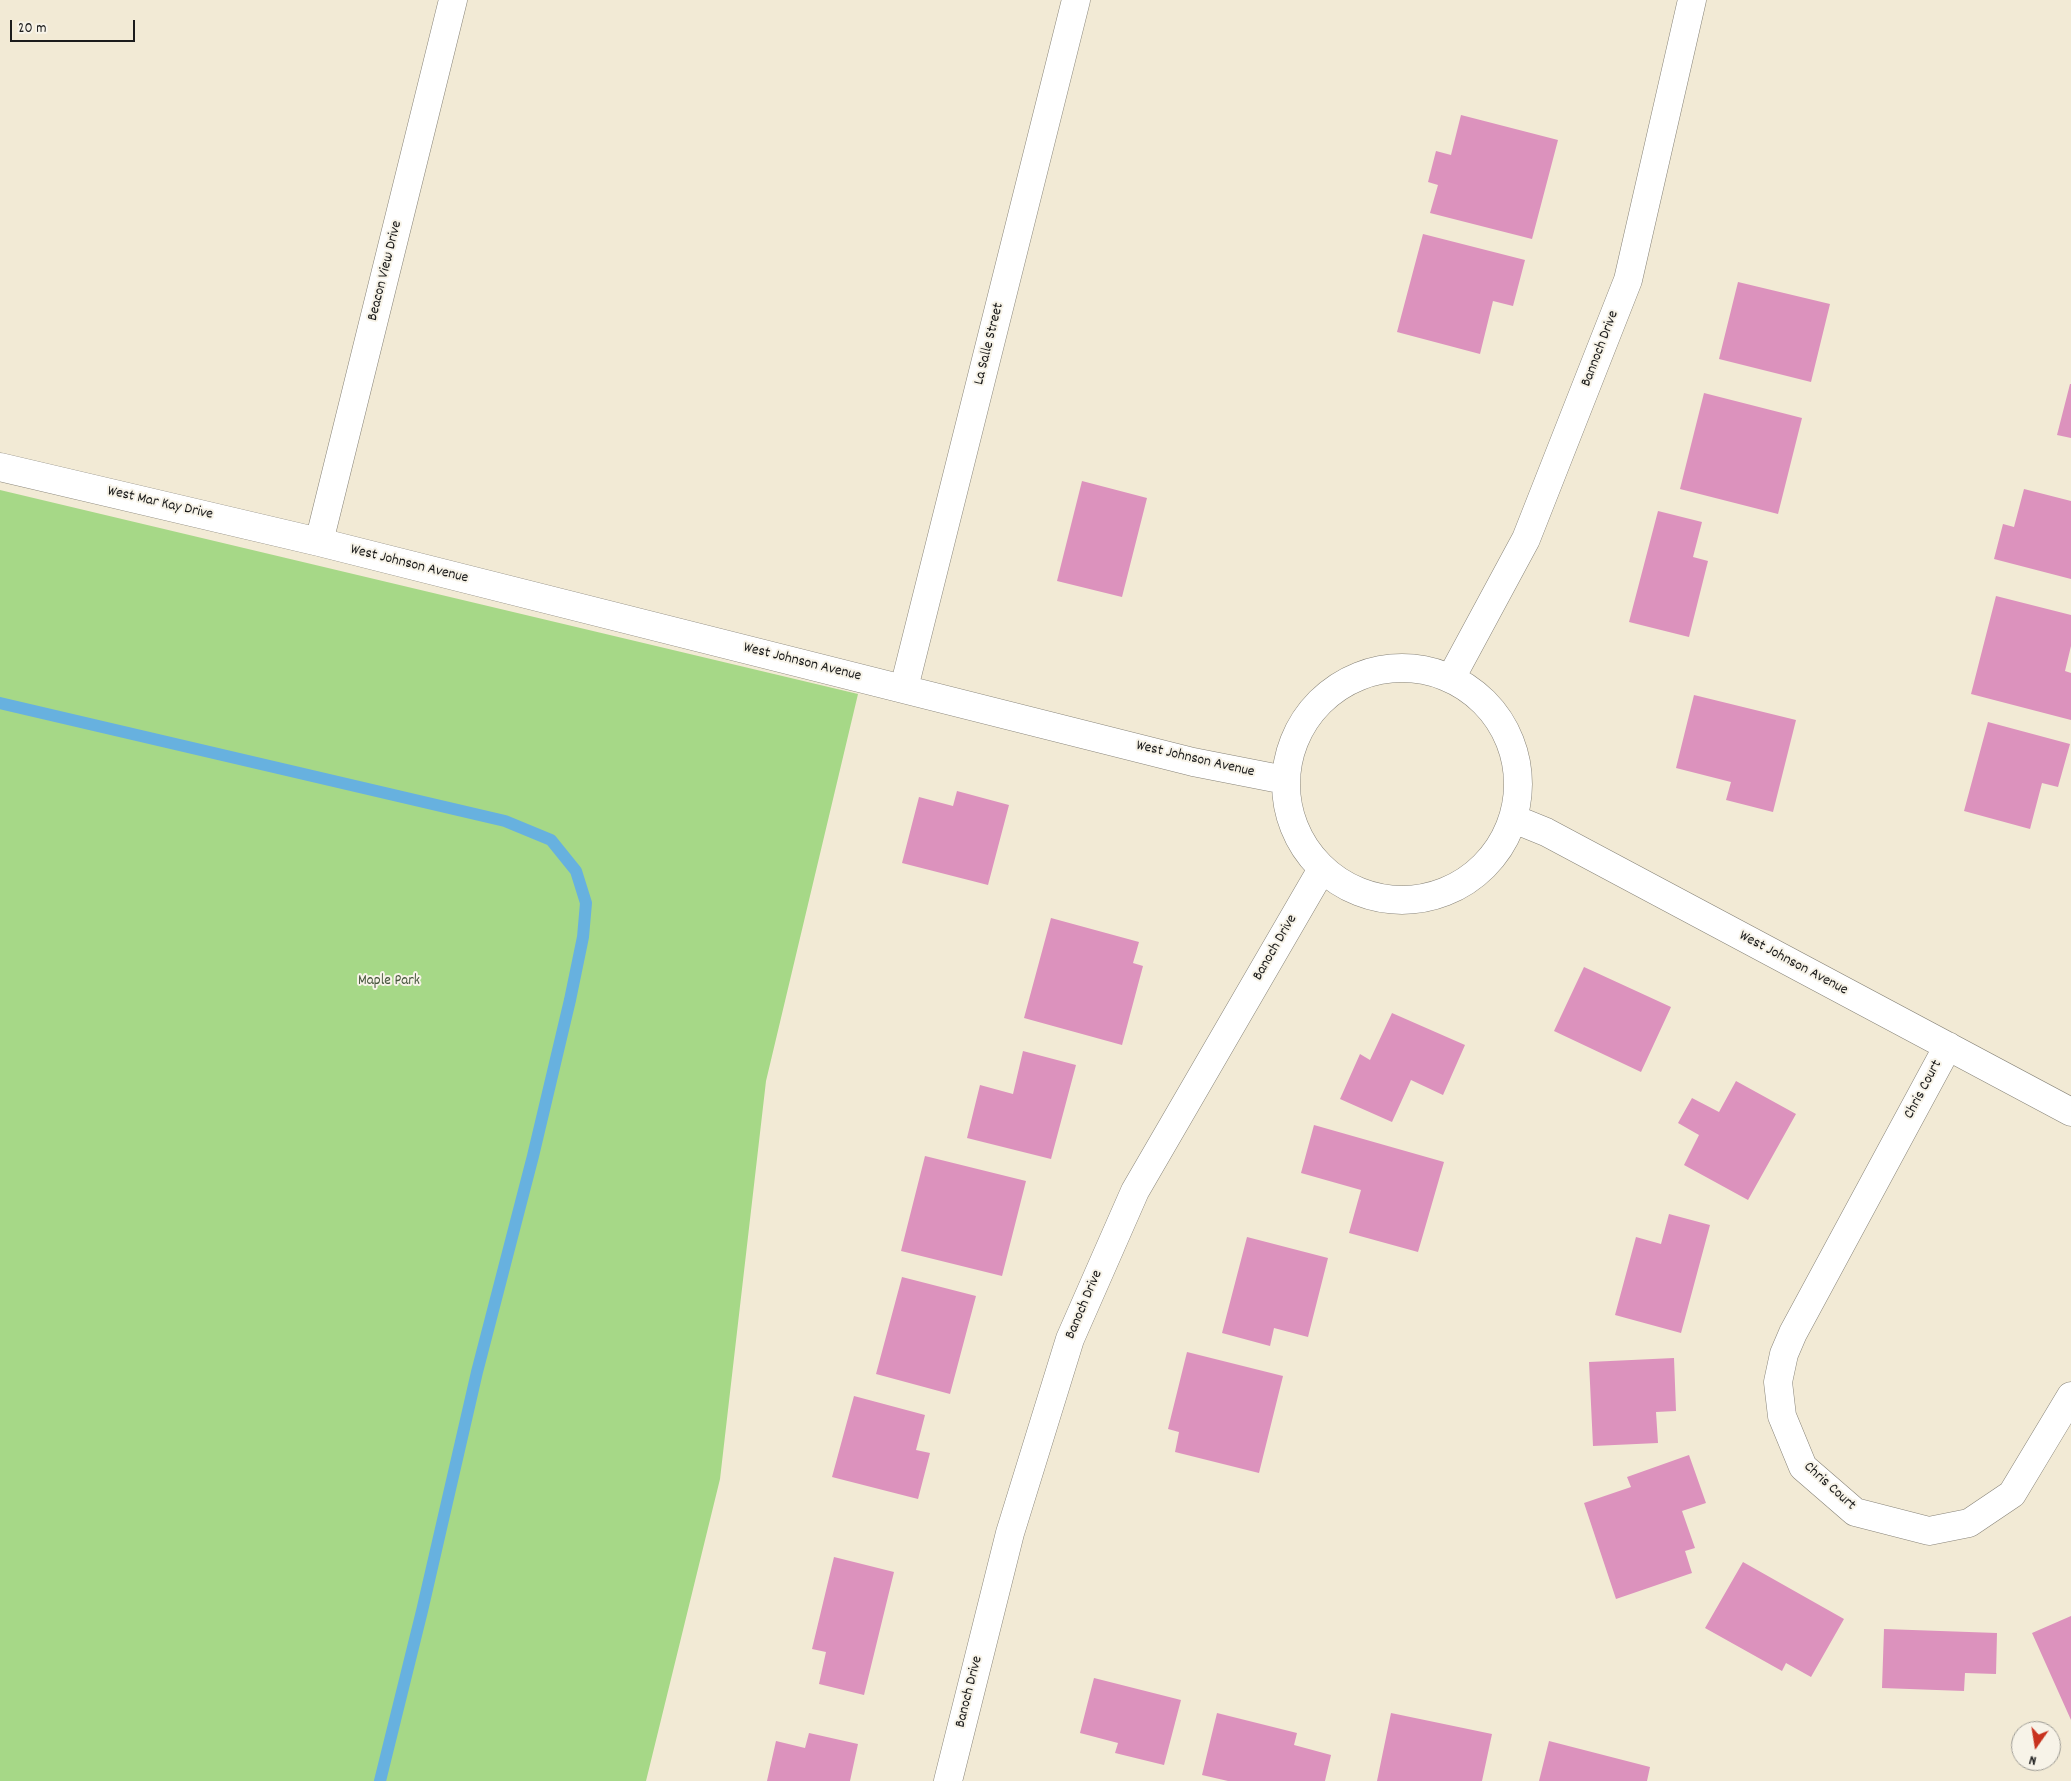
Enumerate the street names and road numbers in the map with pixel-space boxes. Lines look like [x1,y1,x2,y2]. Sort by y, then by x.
street label: Beacon View Drive [365,219,407,323]
street label: La Salle Street [971,301,1009,387]
street label: Bannoch Drive [1578,308,1624,390]
street label: West Mar Kay Drive [106,483,214,525]
street label: West Johnson Avenue [348,542,470,588]
street label: West Johnson Avenue [741,640,863,686]
street label: West Johnson Avenue [1134,738,1256,782]
street label: Banoch Drive [1250,912,1302,984]
street label: West Johnson Avenue [1735,928,1851,1000]
street label: Chris Court [1901,1058,1947,1122]
street label: Banoch Drive [1062,1268,1108,1342]
street label: Chris Court [1799,1459,1859,1515]
street label: Banoch Drive [952,1654,988,1730]

